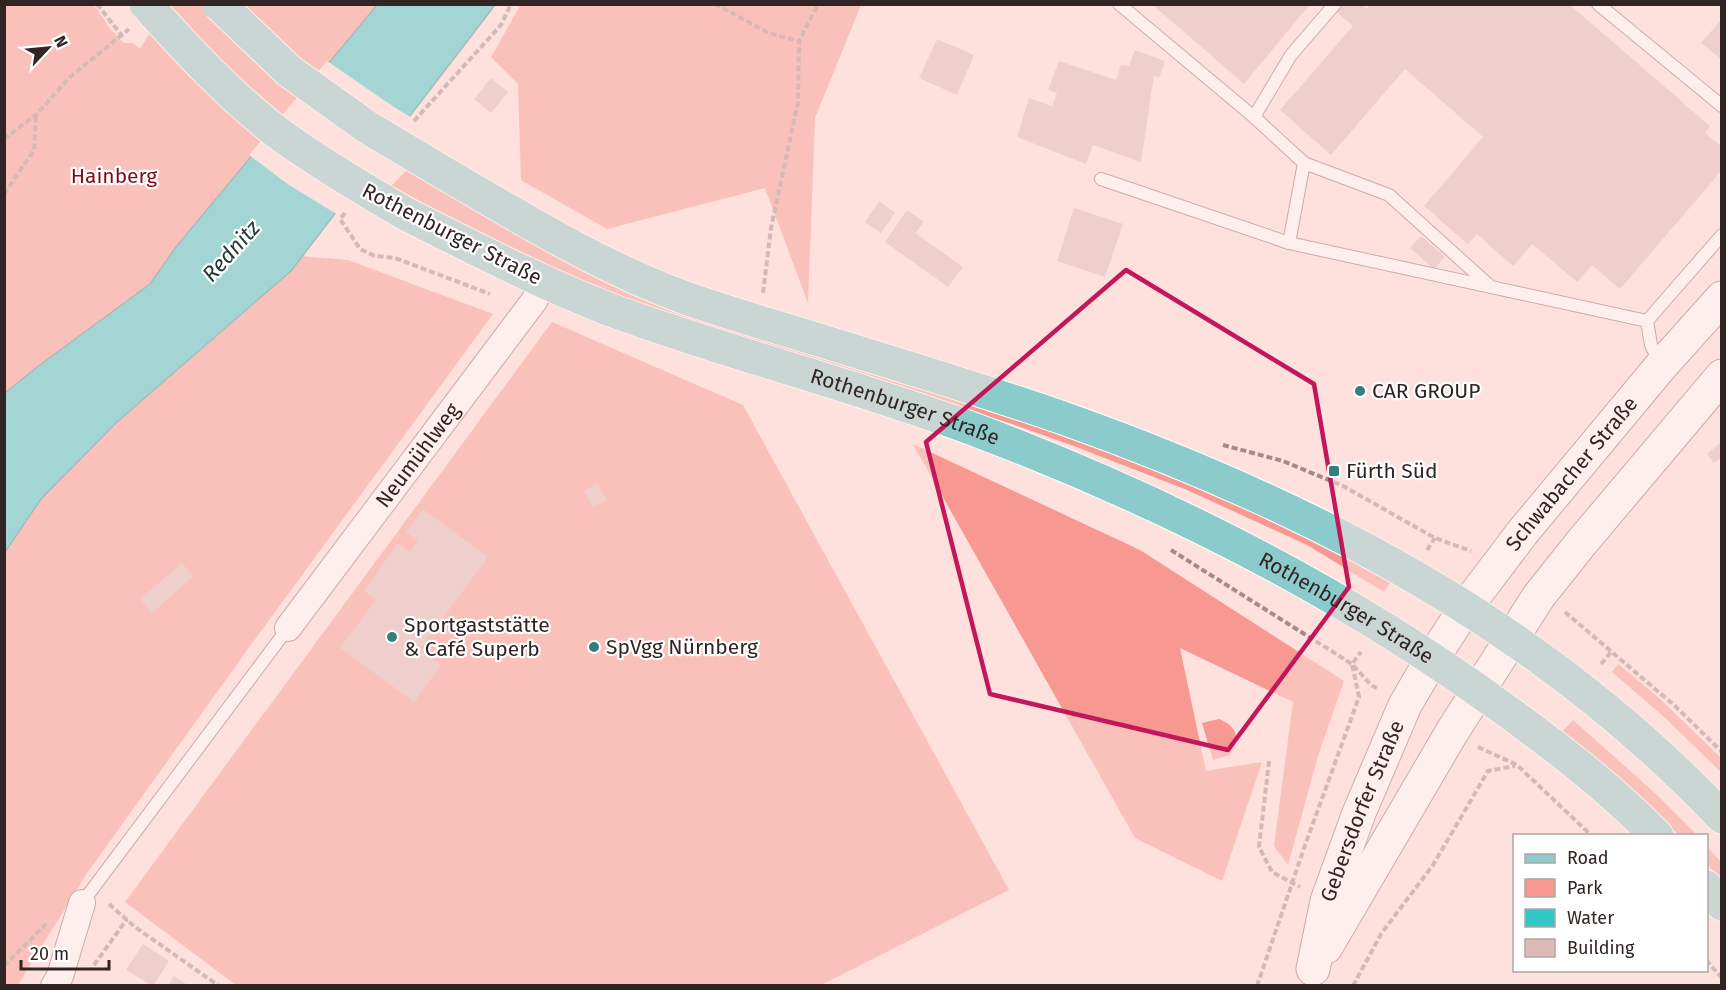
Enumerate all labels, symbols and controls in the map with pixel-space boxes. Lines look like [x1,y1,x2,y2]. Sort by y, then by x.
north arrow [18,18,78,78]
text: N [50,33,72,51]
park label: Hainberg [71,163,157,189]
street label: Rothenburger Straße [358,177,546,291]
water label: Rednitz [196,214,266,287]
street label: Rothenburger Straße [807,363,1003,451]
place label: CAR GROUP [1372,378,1480,404]
marker: CAR GROUP [1353,384,1367,398]
street label: Schwabacher Straße [1500,391,1643,556]
street label: Neumühlweg [370,398,466,513]
place label: Fürth Süd [1346,458,1438,484]
marker: Fürth Süd [1327,464,1341,478]
street label: Rothenburger Straße [1254,546,1438,669]
place label: Sportgaststätte & Café Superb [404,612,550,662]
marker: Sportgaststätte & Café Superb [385,630,399,644]
place label: SpVgg Nürnberg [606,634,758,660]
marker: SpVgg Nürnberg [587,640,601,654]
street label: Gebersdorfer Straße [1315,716,1410,905]
legend [1513,834,1708,972]
text: Road [1567,847,1609,869]
text: Park [1567,877,1603,899]
text: Water [1567,907,1614,929]
scale bar [21,933,110,971]
text: Building [1567,937,1635,959]
text: 20 m [30,943,69,965]

